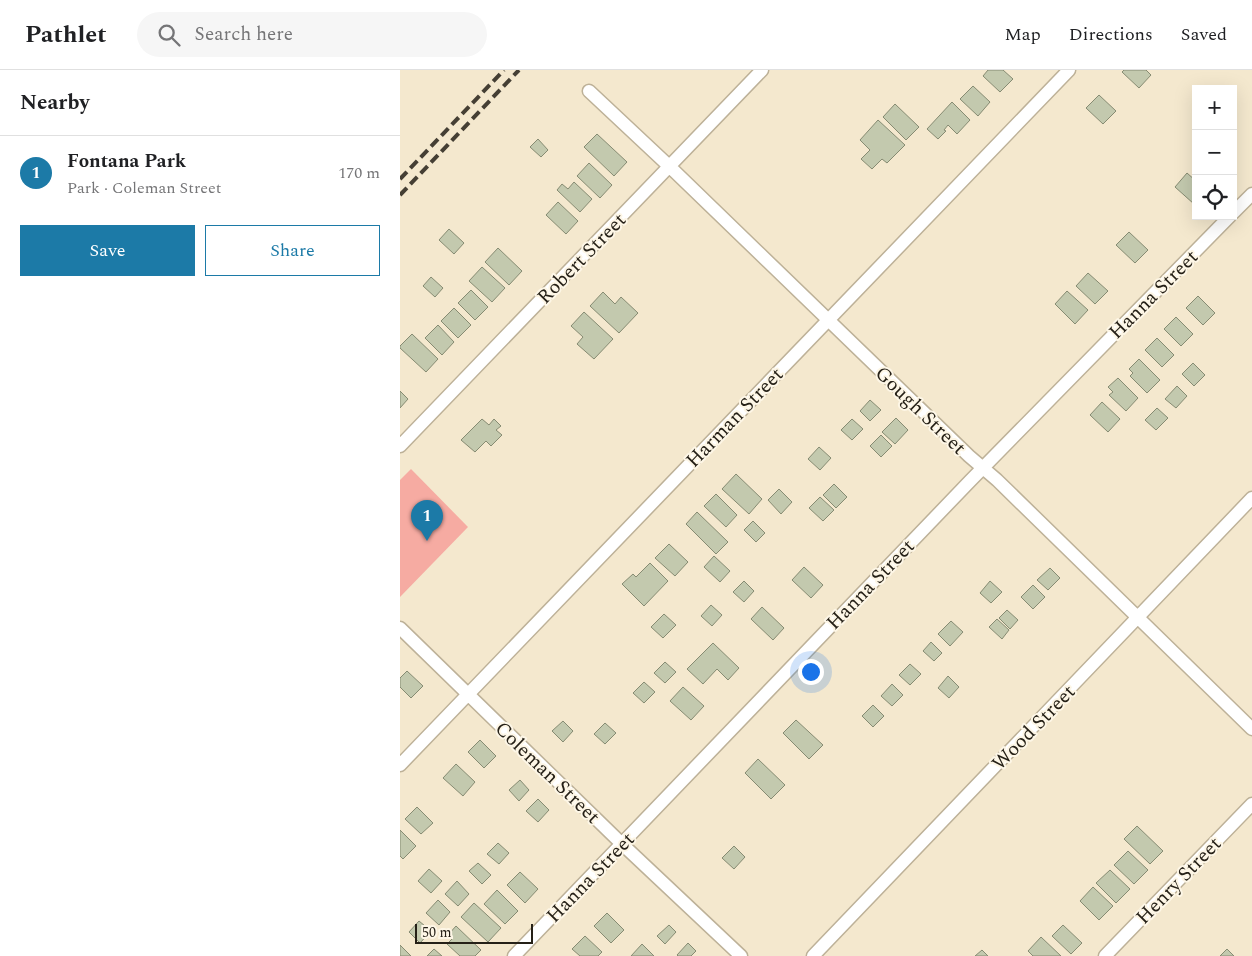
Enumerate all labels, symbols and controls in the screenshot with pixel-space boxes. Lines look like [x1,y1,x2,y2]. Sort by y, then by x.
search box [137,12,487,57]
text: Pathlet [25,17,107,53]
text: Search here [195,20,293,49]
icon: search [155,21,183,49]
text: Map [1005,21,1041,48]
text: Directions [1069,21,1153,48]
text: Saved [1181,21,1227,48]
map controls [1192,85,1237,220]
button: + [1192,85,1237,130]
text: Nearby [20,87,90,119]
button: − [1192,130,1237,175]
text: Fontana Park [67,147,186,176]
text: 1 [32,161,40,185]
text: 170 m [338,161,380,185]
button: locate [1192,175,1237,220]
text: Park · Coleman Street [67,176,222,200]
street label: Robert Street [530,206,633,311]
button: Save [20,225,195,276]
button: Share [205,225,380,276]
street label: Hanna Street [1102,243,1205,346]
street label: Gough Street [868,359,973,462]
street label: Harman Street [679,361,791,475]
pin: 1 [411,500,443,541]
street label: Hanna Street [819,532,922,637]
your location [798,659,824,685]
street label: Wood Street [985,678,1083,778]
street label: Coleman Street [488,714,607,831]
street label: Hanna Street [539,825,642,930]
street label: Henry Street [1129,830,1229,932]
scale bar [415,921,532,944]
text: 50 m [422,922,452,943]

